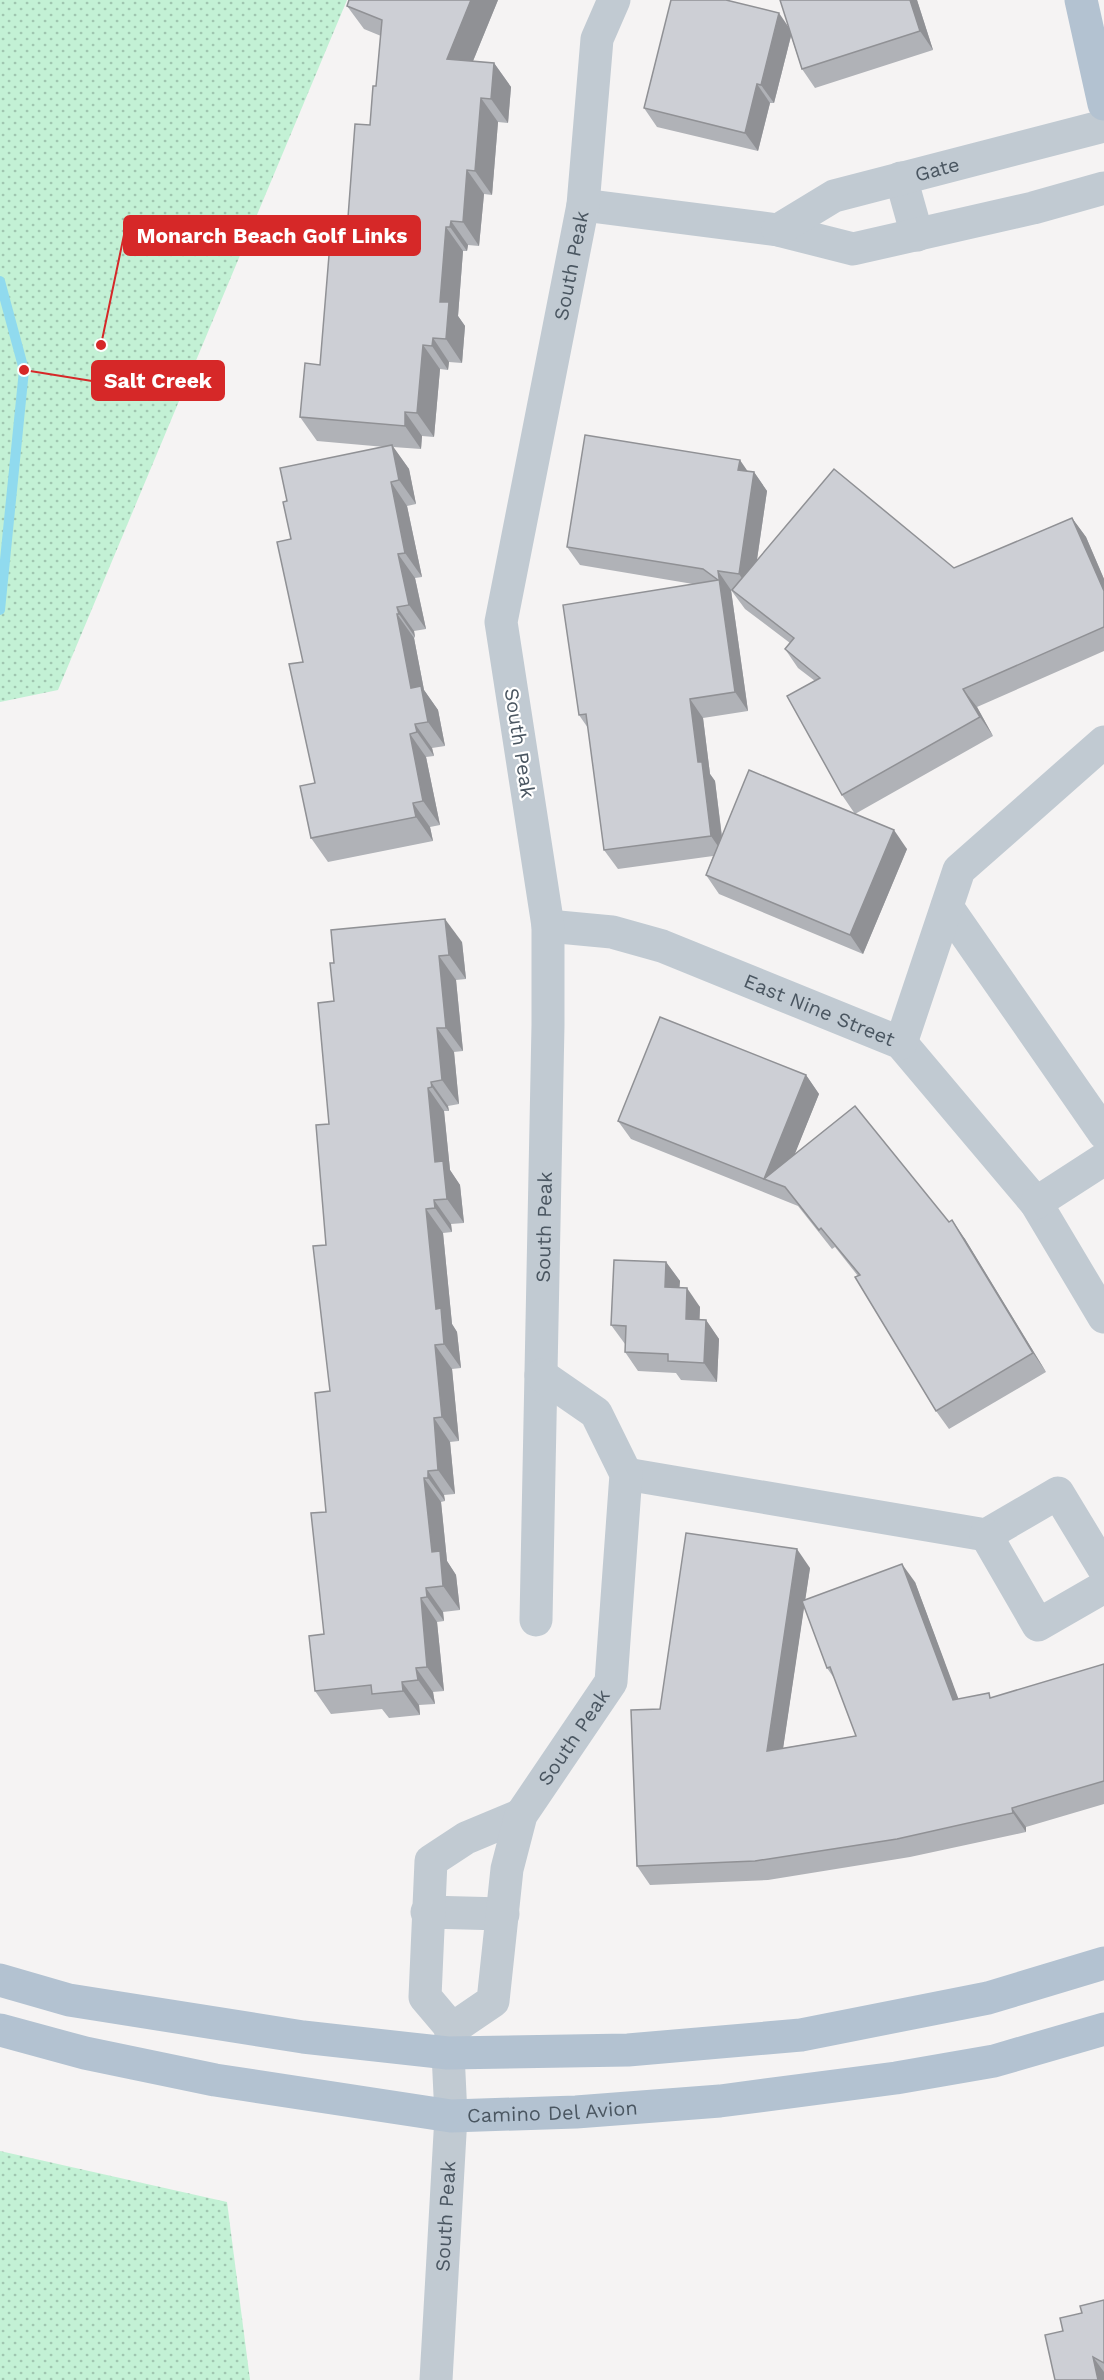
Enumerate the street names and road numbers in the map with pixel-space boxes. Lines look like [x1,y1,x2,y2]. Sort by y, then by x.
street label: Gate [912,152,962,187]
street label: South Peak [549,209,594,322]
street label: South Peak [499,686,541,800]
street label: East Nine Street [740,968,899,1051]
street label: South Peak [531,1171,557,1283]
street label: South Peak [533,1684,615,1790]
street label: Camino Del Avion [467,2095,638,2127]
street label: South Peak [430,2160,460,2272]

